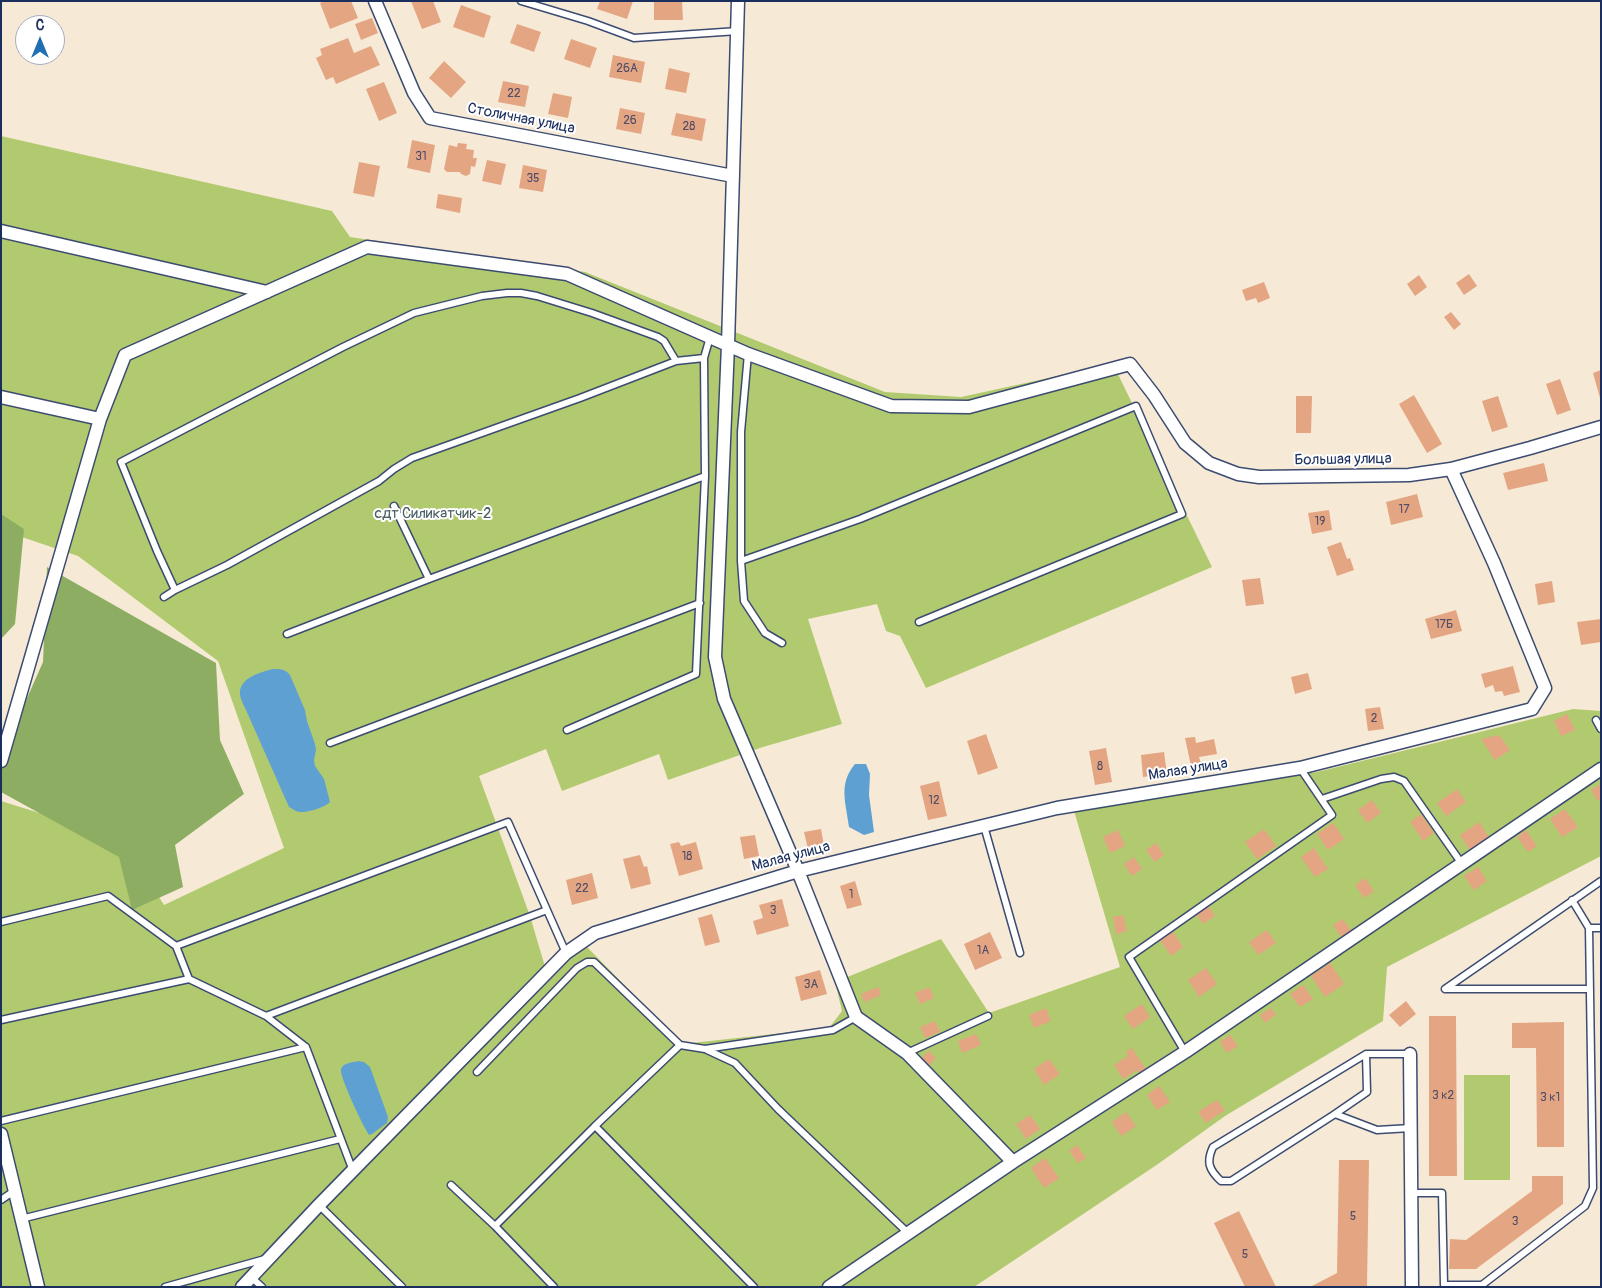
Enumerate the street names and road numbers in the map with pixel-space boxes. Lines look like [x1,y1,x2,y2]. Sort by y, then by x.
street label: Столичная улица [466,100,576,138]
street label: Большая улица [1294,450,1392,470]
street label: Малая улица [1147,755,1229,785]
street label: Малая улица [750,838,832,876]

